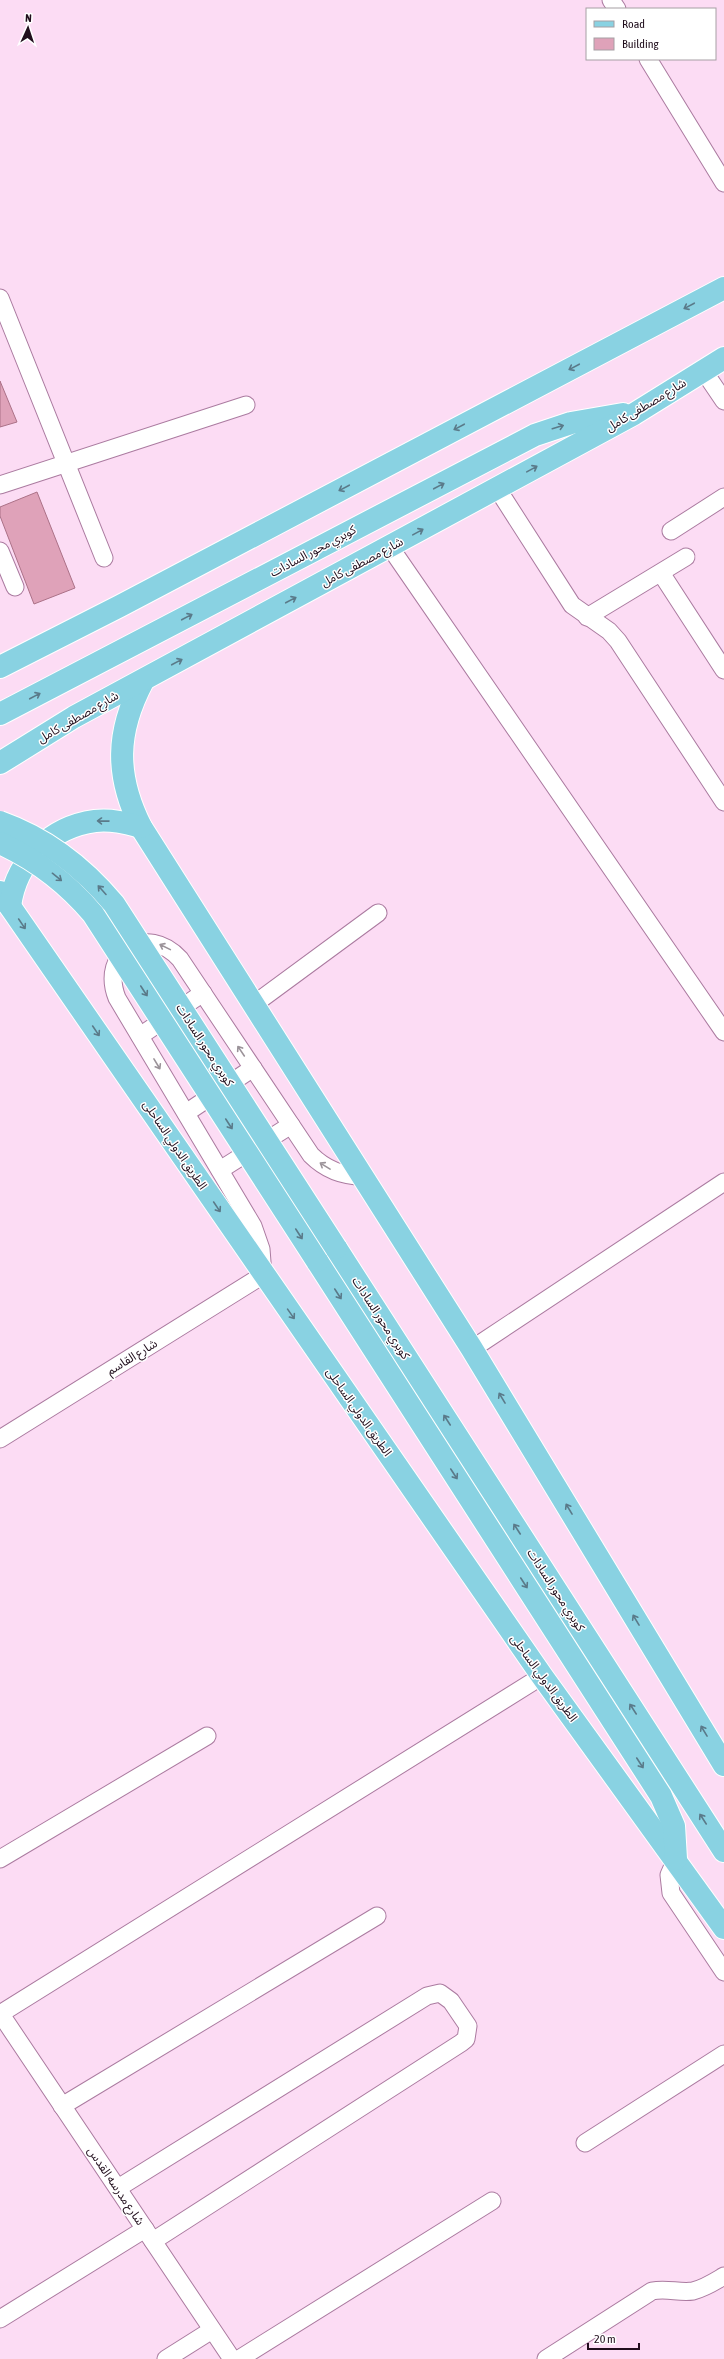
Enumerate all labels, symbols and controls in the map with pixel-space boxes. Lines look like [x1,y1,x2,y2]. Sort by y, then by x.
north arrow [8,8,48,48]
legend [586,8,716,60]
text: N [25,12,32,24]
text: Road [622,17,645,31]
text: Building [622,37,660,51]
one-way arrow [684,303,696,310]
one-way arrow [569,363,581,371]
street label: شارع مصطفى كامل [603,376,690,436]
one-way arrow [551,423,564,430]
one-way arrow [454,424,466,432]
one-way arrow [526,465,538,473]
one-way arrow [433,481,445,489]
one-way arrow [339,485,351,492]
street label: كوبري محور السادات [268,522,361,582]
one-way arrow [412,527,424,535]
street label: شارع مصطفى كامل [318,534,406,591]
one-way arrow [285,596,297,604]
one-way arrow [181,613,193,620]
one-way arrow [171,658,183,665]
street label: شارع مصطفى كامل [35,688,122,748]
one-way arrow [28,692,40,700]
one-way arrow [97,817,110,825]
one-way arrow [52,873,63,881]
one-way arrow [97,885,107,895]
one-way arrow [18,918,26,929]
one-way arrow [159,943,171,950]
one-way arrow [140,985,148,996]
street label: كوبري محور السادات [171,1001,237,1091]
one-way arrow [92,1025,100,1036]
one-way arrow [237,1045,245,1056]
one-way arrow [153,1058,161,1069]
street label: الطريق الدولي الساحلى [138,1098,210,1194]
one-way arrow [225,1118,233,1129]
one-way arrow [319,1162,331,1170]
one-way arrow [213,1201,221,1212]
one-way arrow [295,1228,303,1239]
street label: كوبري محور السادات [347,1274,413,1364]
one-way arrow [334,1288,342,1299]
one-way arrow [287,1309,295,1320]
street label: شارع القاسم [104,1336,161,1380]
street label: الطريق الدولي الساحلى [321,1365,395,1460]
one-way arrow [497,1392,505,1404]
one-way arrow [442,1414,450,1426]
one-way arrow [450,1468,458,1479]
one-way arrow [565,1504,573,1515]
one-way arrow [513,1524,521,1535]
street label: كوبري محور السادات [522,1546,588,1636]
one-way arrow [520,1577,528,1588]
one-way arrow [632,1614,640,1626]
street label: الطريق الدولي الساحلى [505,1632,580,1726]
one-way arrow [628,1703,636,1715]
one-way arrow [699,1726,708,1737]
one-way arrow [636,1757,644,1768]
one-way arrow [699,1814,707,1825]
street label: شارع مدرسه القدس [83,2144,147,2229]
scale bar [588,2325,639,2351]
text: 20 m [594,2332,616,2346]

